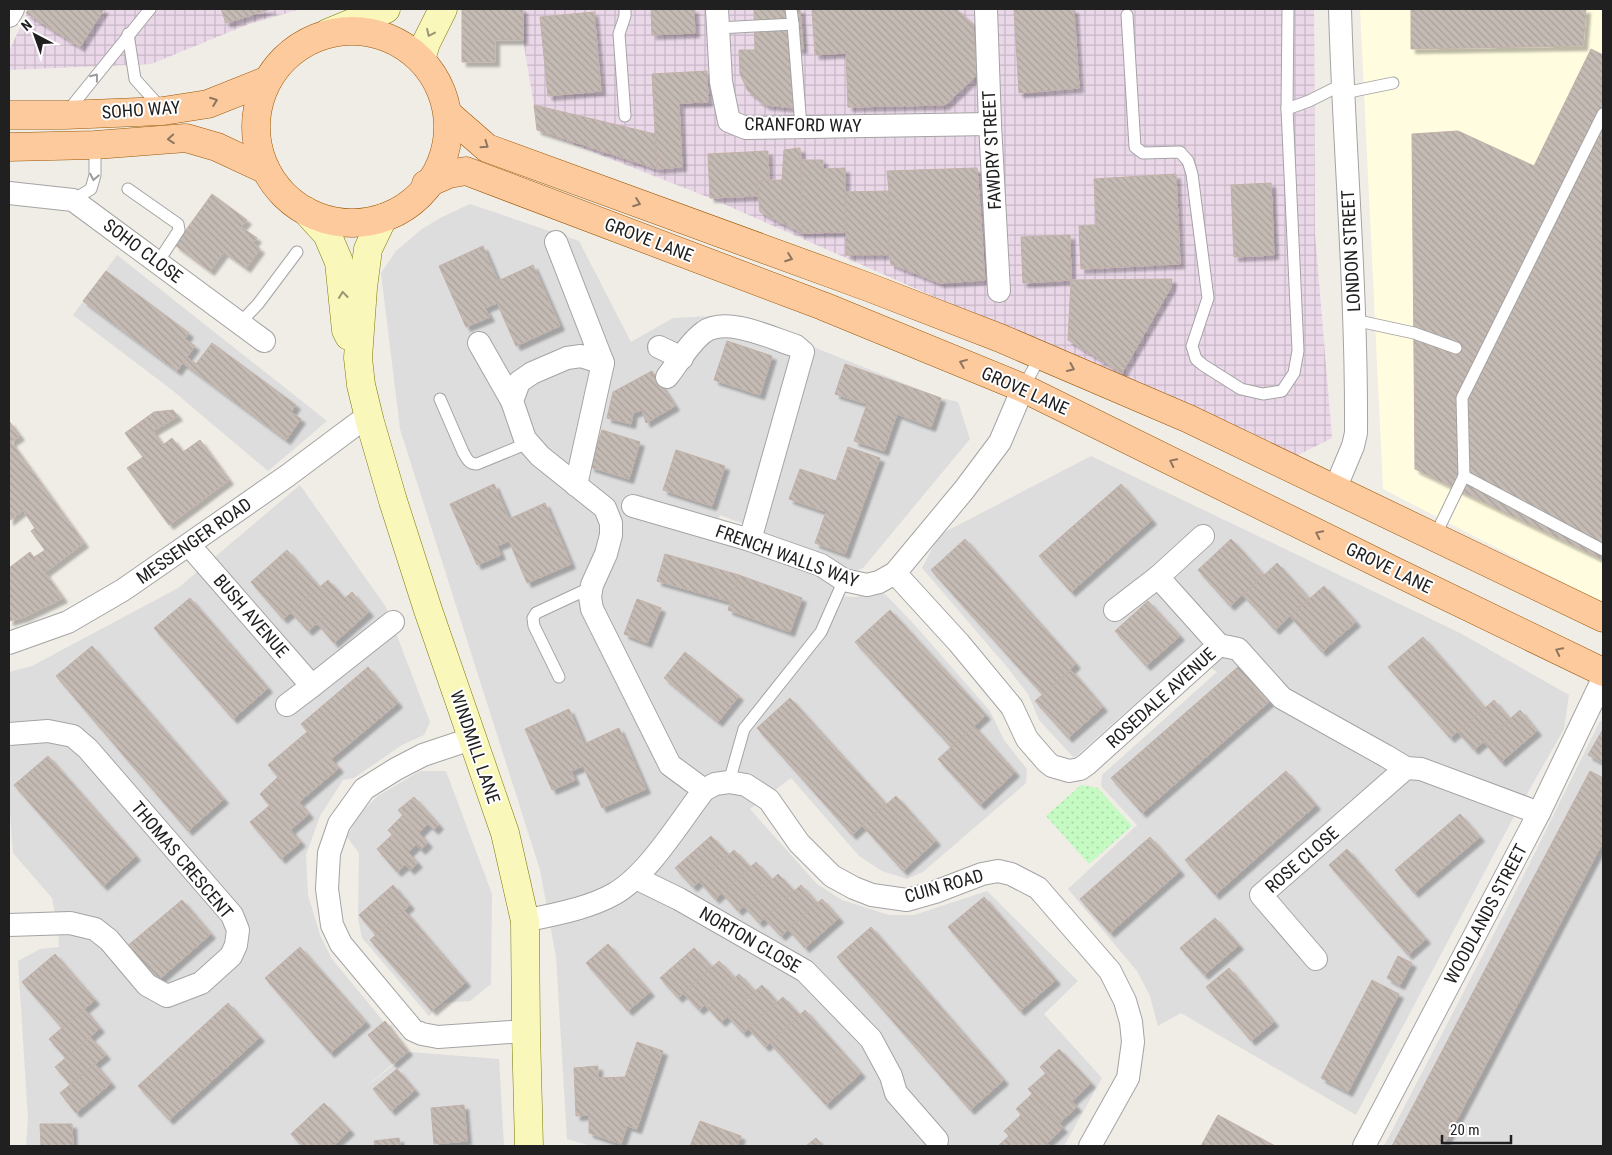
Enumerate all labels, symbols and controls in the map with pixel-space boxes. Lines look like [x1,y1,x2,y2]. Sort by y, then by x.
north arrow [10,10,60,60]
text: N [18,16,35,34]
one-way arrow [426,28,437,37]
one-way arrow [89,74,97,83]
street label: FAWDRY STREET [978,90,1005,210]
street label: SOHO WAY [101,96,181,123]
one-way arrow [209,97,218,107]
street label: CRANFORD WAY [744,113,862,136]
one-way arrow [167,134,175,145]
one-way arrow [480,139,489,149]
one-way arrow [89,173,99,182]
street label: LONDON STREET [1337,190,1364,313]
one-way arrow [632,197,640,207]
street label: GROVE LANE [602,213,696,266]
street label: SOHO CLOSE [100,214,187,287]
one-way arrow [785,252,793,262]
one-way arrow [337,290,348,298]
one-way arrow [959,359,968,369]
street label: GROVE LANE [978,362,1072,419]
one-way arrow [1066,362,1075,373]
one-way arrow [1169,458,1178,468]
street label: MESSENGER ROAD [132,493,255,588]
street label: FRENCH WALLS WAY [713,520,862,591]
one-way arrow [1315,530,1324,540]
street label: GROVE LANE [1343,538,1436,597]
street label: BUSH AVENUE [210,570,293,662]
street label: ROSEDALE AVENUE [1102,643,1220,752]
one-way arrow [1555,646,1564,657]
street label: WINDMILL LANE [446,688,505,806]
street label: THOMAS CRESCENT [127,797,237,923]
street label: ROSE CLOSE [1261,822,1343,897]
street label: WOODLANDS STREET [1440,840,1531,987]
street label: CUIN ROAD [902,864,986,907]
street label: NORTON CLOSE [696,902,805,977]
scale bar [1442,1112,1511,1144]
text: 20 m [1450,1121,1480,1139]

